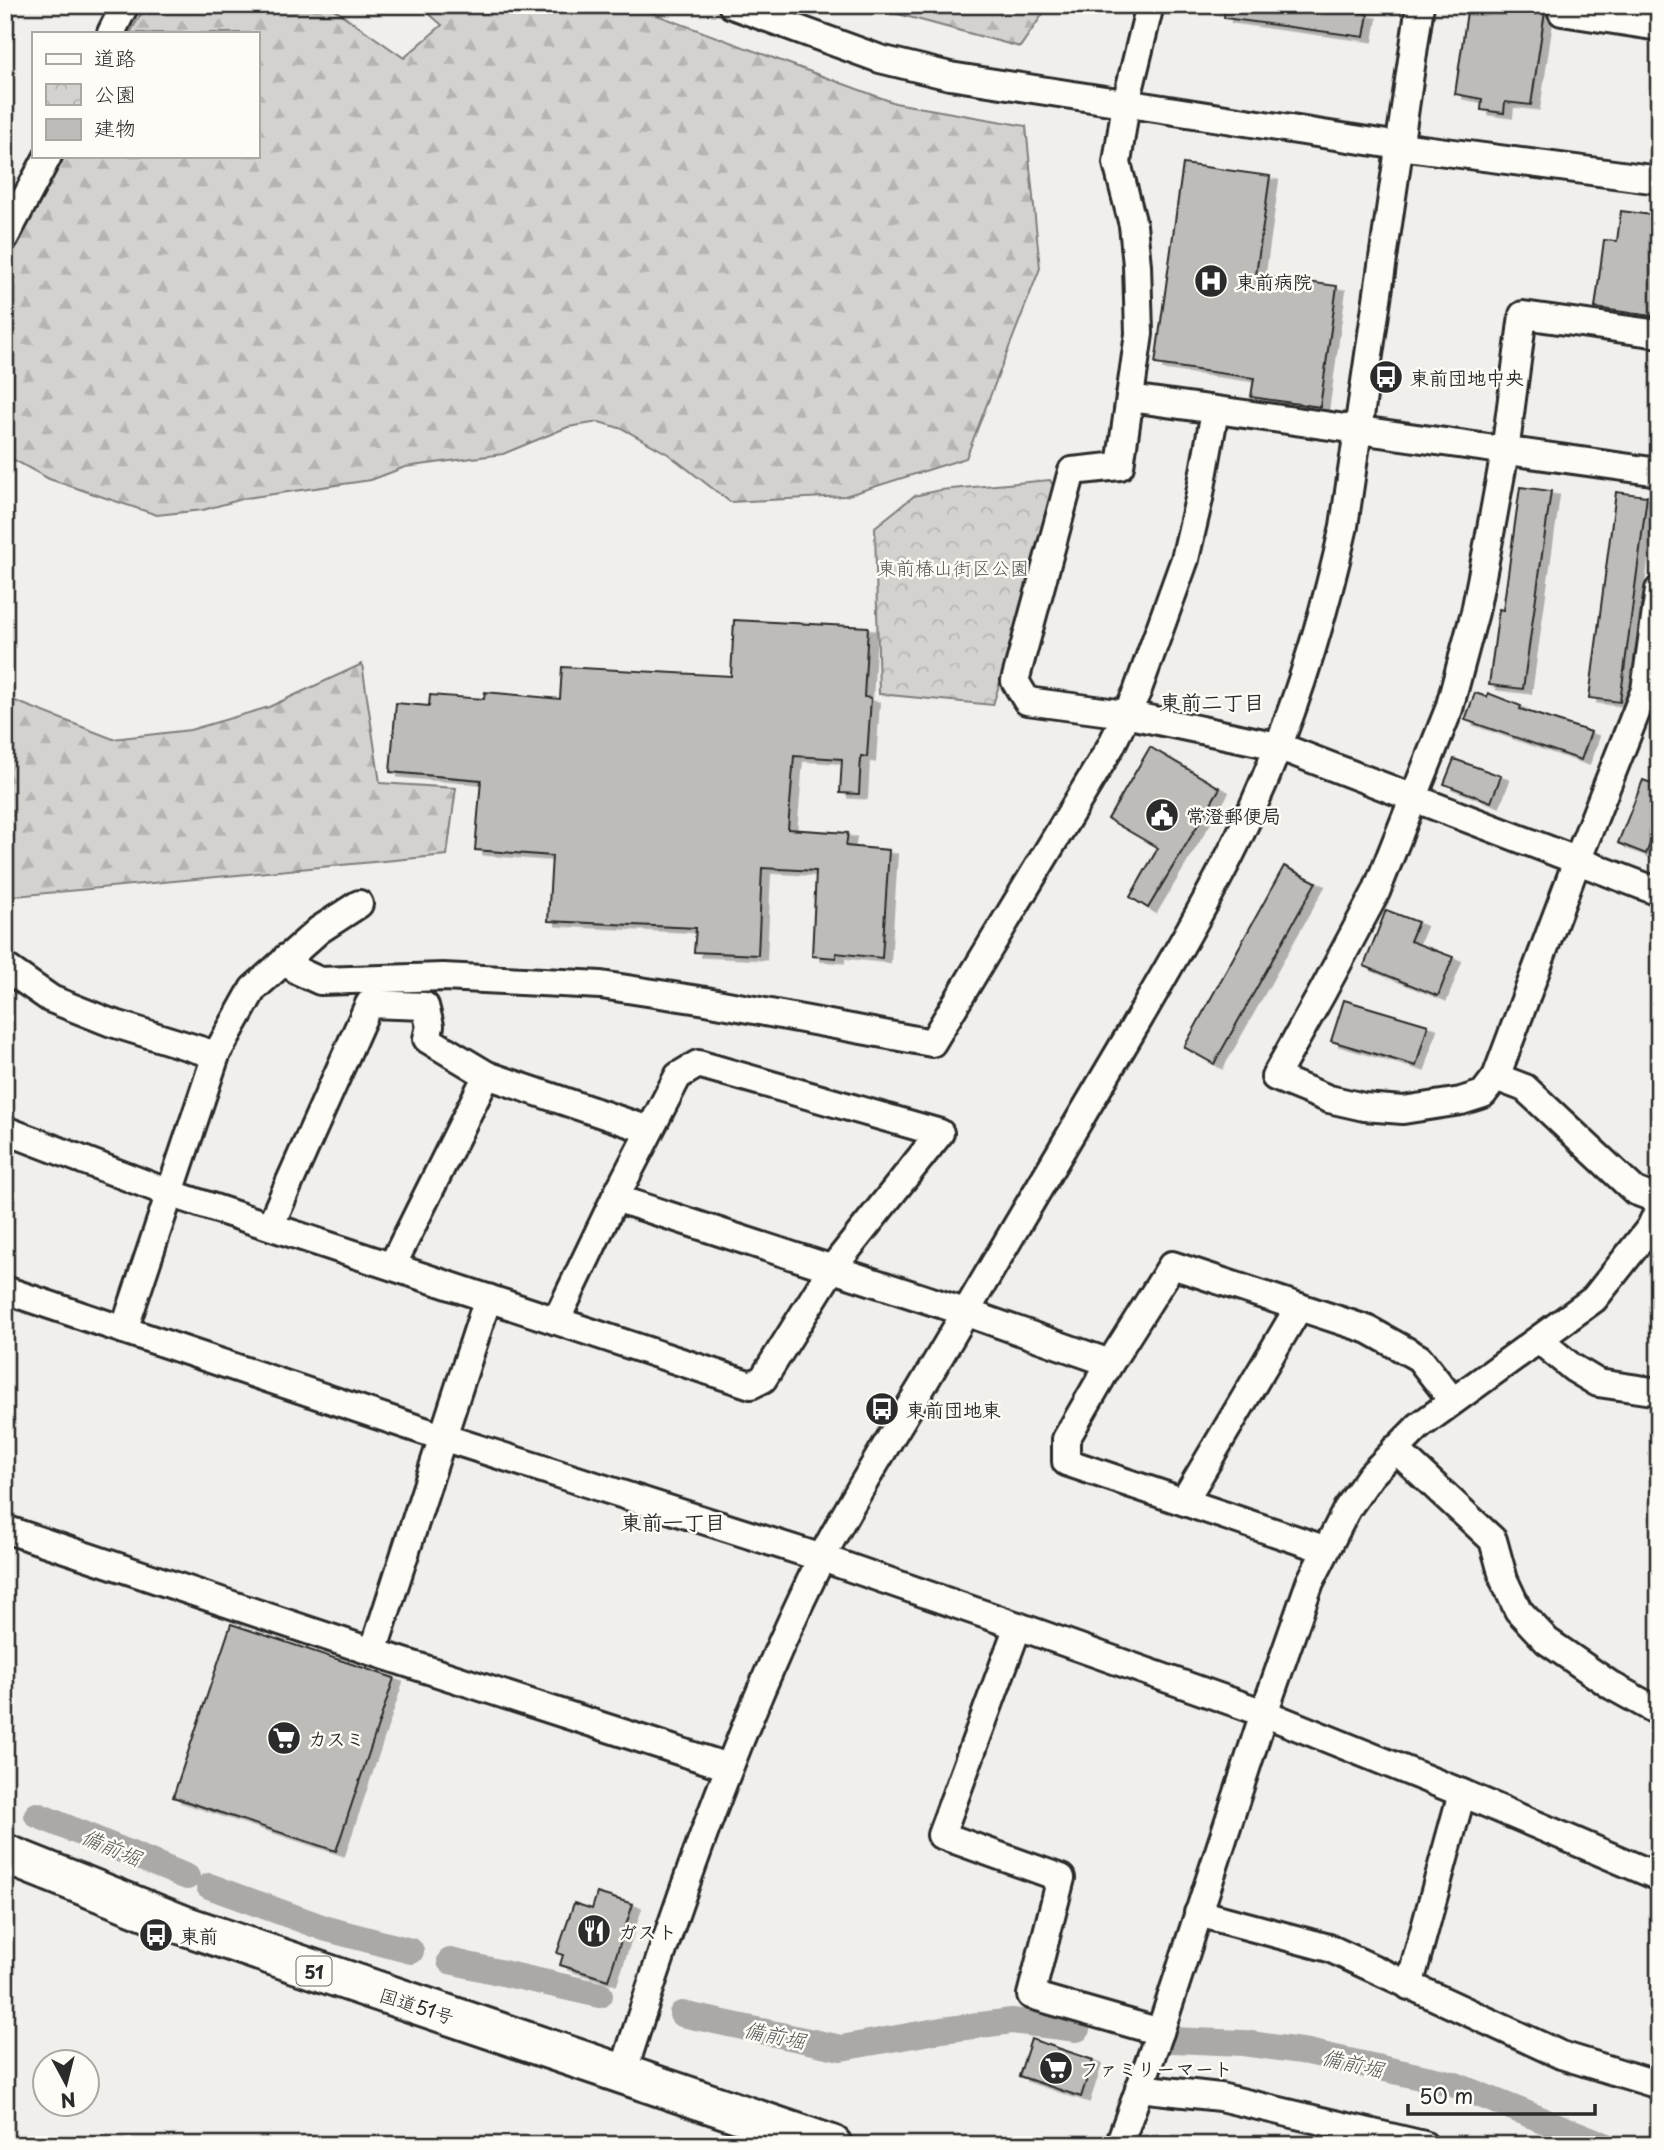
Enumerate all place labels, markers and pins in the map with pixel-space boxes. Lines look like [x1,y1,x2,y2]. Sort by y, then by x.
hospital icon: 東前病院 [1192,262,1230,300]
place label: 東前病院 [1236,267,1312,295]
bus stop icon: 東前団地中央 [1367,358,1405,396]
place label: 東前団地中央 [1410,363,1524,391]
public building icon: 常澄郵便局 [1143,796,1181,834]
place label: 常澄郵便局 [1186,801,1281,829]
bus stop icon: 東前団地東 [863,1390,901,1428]
place label: 東前団地東 [906,1395,1001,1423]
supermarket icon: カスミ [265,1719,303,1757]
place label: カスミ [308,1724,365,1752]
restaurant icon: ガスト [575,1912,613,1950]
bus stop icon: 東前 [137,1916,175,1954]
place label: ガスト [618,1917,677,1945]
place label: 東前 [180,1921,218,1949]
supermarket icon: ファミリーマート [1037,2049,1075,2087]
place label: ファミリーマート [1080,2054,1233,2082]

